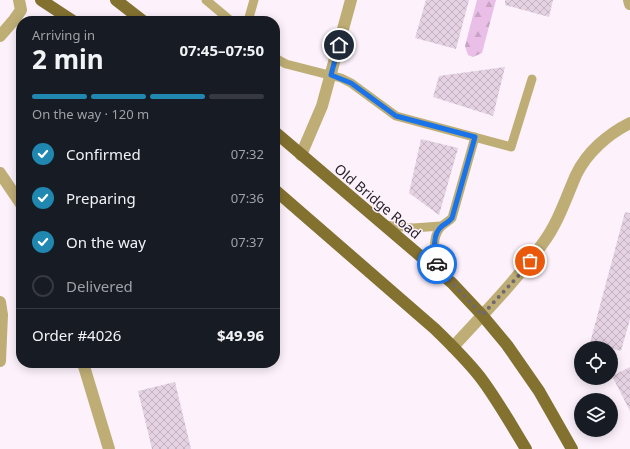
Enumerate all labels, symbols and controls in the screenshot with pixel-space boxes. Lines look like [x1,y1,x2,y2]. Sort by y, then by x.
text: Arriving in [32,26,95,44]
pin [322,28,356,62]
icon: home [328,34,350,56]
text: 07:45–07:50 [179,40,264,60]
text: 2 min [32,41,104,77]
text: On the way · 120 m [32,105,149,123]
icon: check [32,143,54,165]
text: Confirmed [66,144,141,164]
text: 07:32 [231,145,264,163]
street label: Old Bridge Road [331,159,425,243]
icon: check [32,187,54,209]
text: Preparing [66,188,136,208]
text: 07:36 [231,189,264,207]
icon: check [32,231,54,253]
text: On the way [66,232,146,252]
text: 07:37 [231,233,264,251]
courier [417,244,457,284]
pin [513,244,547,278]
icon: bag [519,250,541,272]
icon: car [426,253,448,275]
text: Delivered [66,276,133,296]
text: Order #4026 [32,325,121,345]
text: $49.96 [217,325,264,345]
map controls [574,341,618,437]
button: locate [574,341,618,385]
button: layers [574,393,618,437]

